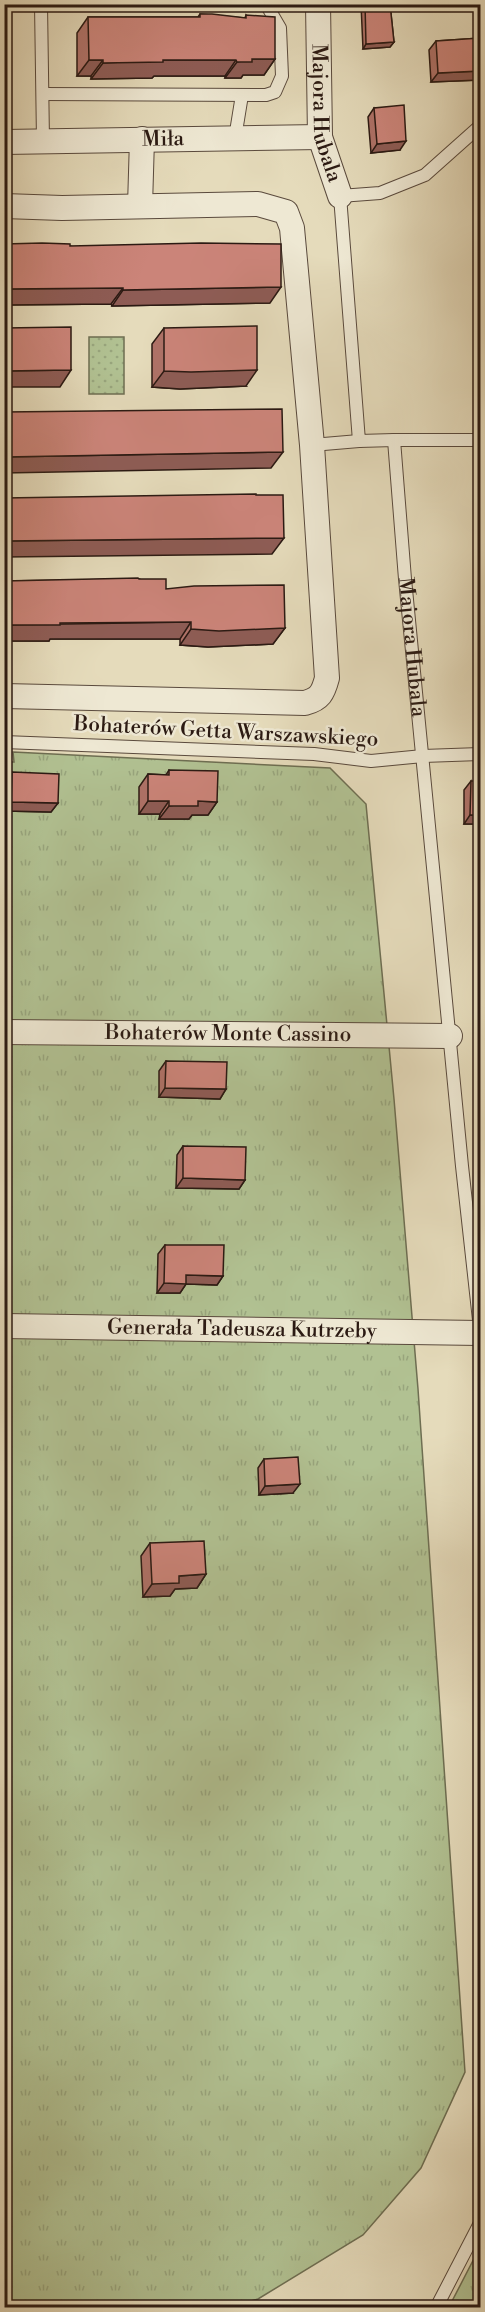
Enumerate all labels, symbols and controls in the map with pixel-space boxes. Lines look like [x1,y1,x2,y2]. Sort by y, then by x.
street label: Majora Hubala [306,44,348,186]
street label: Miła [142,126,185,153]
street label: Majora Hubala [392,576,431,719]
street label: Bohaterów Getta Warszawskiego [72,711,379,753]
street label: Bohaterów Monte Cassino [104,1020,351,1048]
street label: Generała Tadeusza Kutrzeby [107,1315,378,1344]

